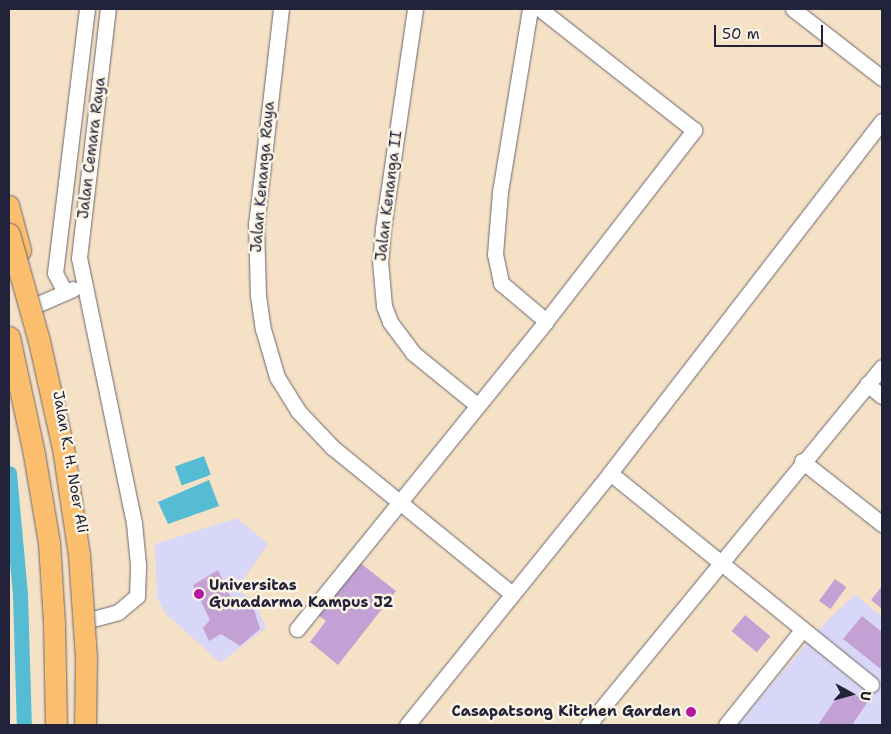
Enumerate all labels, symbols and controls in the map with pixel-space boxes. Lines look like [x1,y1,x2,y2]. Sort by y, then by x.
scale bar [716,15,825,47]
text: 50 m [722,24,760,44]
street label: Jalan Cemara Raya [74,76,110,220]
street label: Jalan Kenanga Raya [247,101,279,253]
street label: Jalan Kenanga II [372,130,406,262]
street label: Jalan K. H. Noer Ali [49,389,91,535]
place label: Universitas Gunadarma Kampus J2 [209,576,393,611]
marker: Universitas Gunadarma Kampus J2 [193,588,205,600]
north arrow [826,669,876,719]
text: U [856,690,875,702]
place label: Casapatsong Kitchen Garden [452,703,681,721]
marker: Casapatsong Kitchen Garden [685,706,697,718]

